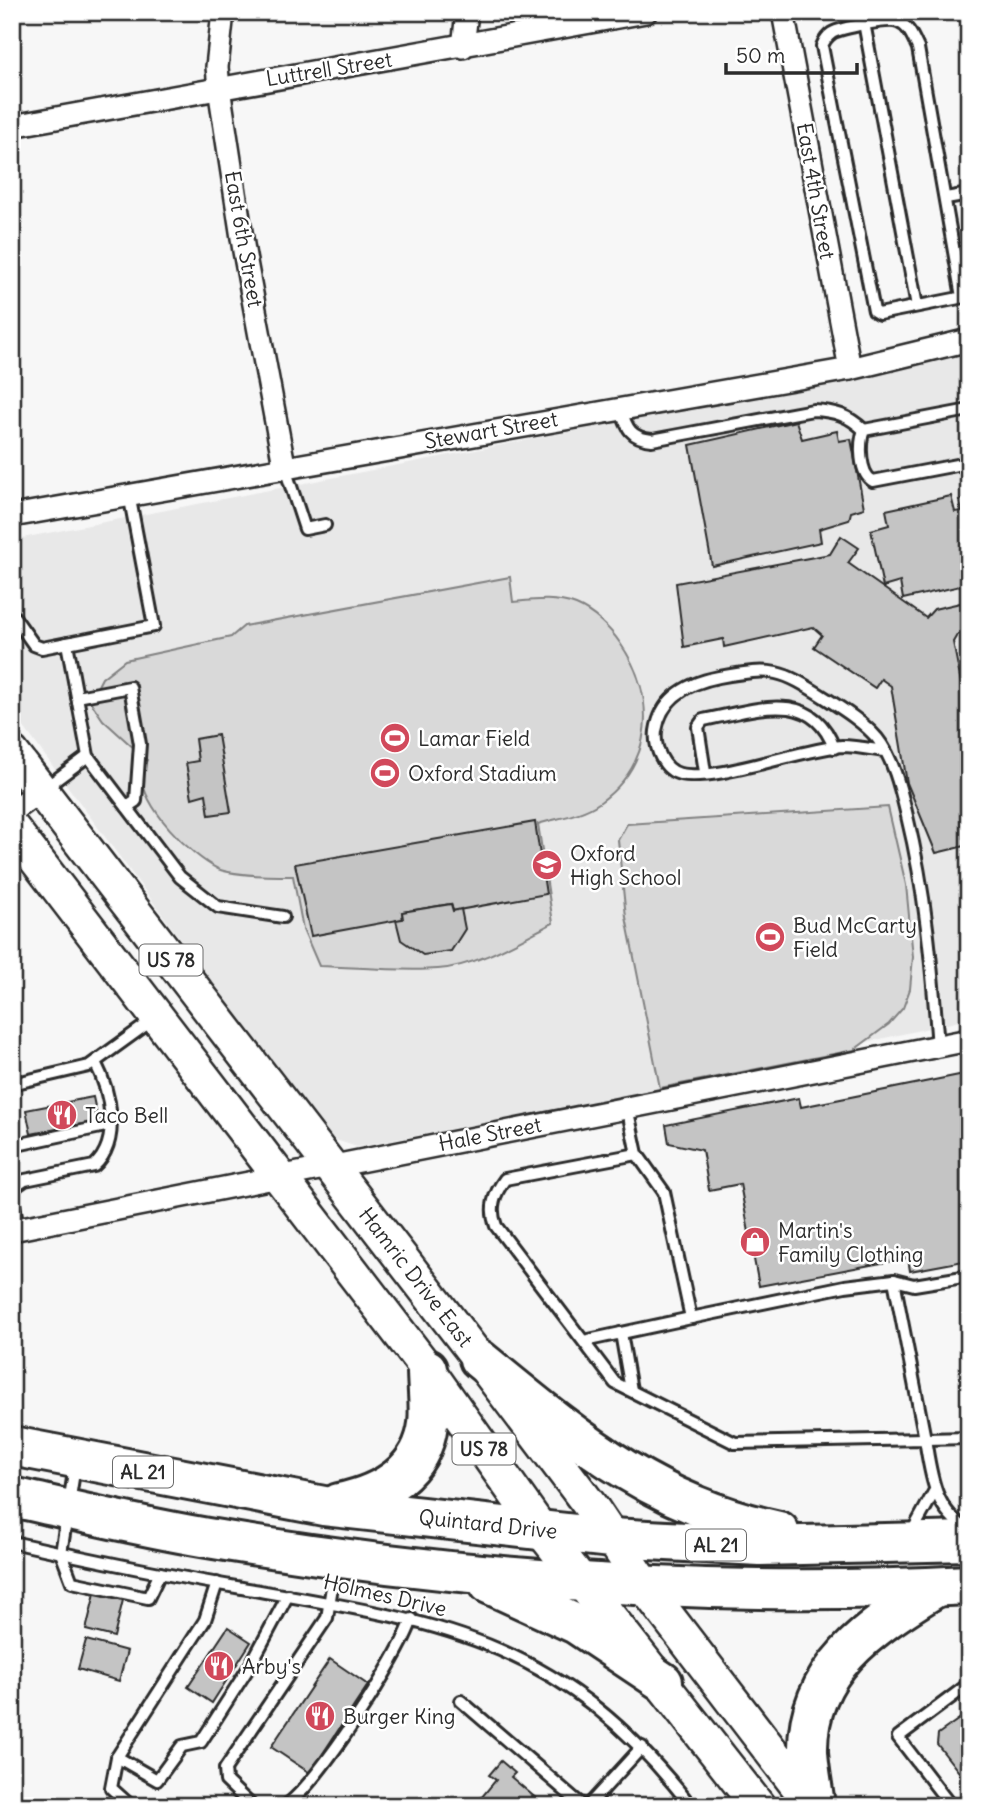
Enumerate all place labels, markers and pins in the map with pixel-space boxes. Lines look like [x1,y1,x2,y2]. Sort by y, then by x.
sports icon: Lamar Field [378,721,412,755]
place label: Lamar Field [418,725,530,752]
sports icon: Oxford Stadium [368,756,402,790]
place label: Oxford Stadium [408,760,557,787]
place label: Oxford High School [570,840,681,891]
school or university icon: Oxford High School [530,848,564,882]
place label: Bud McCarty Field [793,912,917,963]
sports icon: Bud McCarty Field [753,920,787,954]
restaurant icon: Taco Bell [45,1098,79,1132]
place label: Taco Bell [85,1102,168,1129]
place label: Martin's Family Clothing [778,1217,924,1268]
shop icon: Martin's Family Clothing [738,1225,772,1259]
restaurant icon: Arby's [202,1649,236,1683]
place label: Arby's [242,1653,301,1680]
restaurant icon: Burger King [303,1699,337,1733]
place label: Burger King [343,1703,456,1730]

